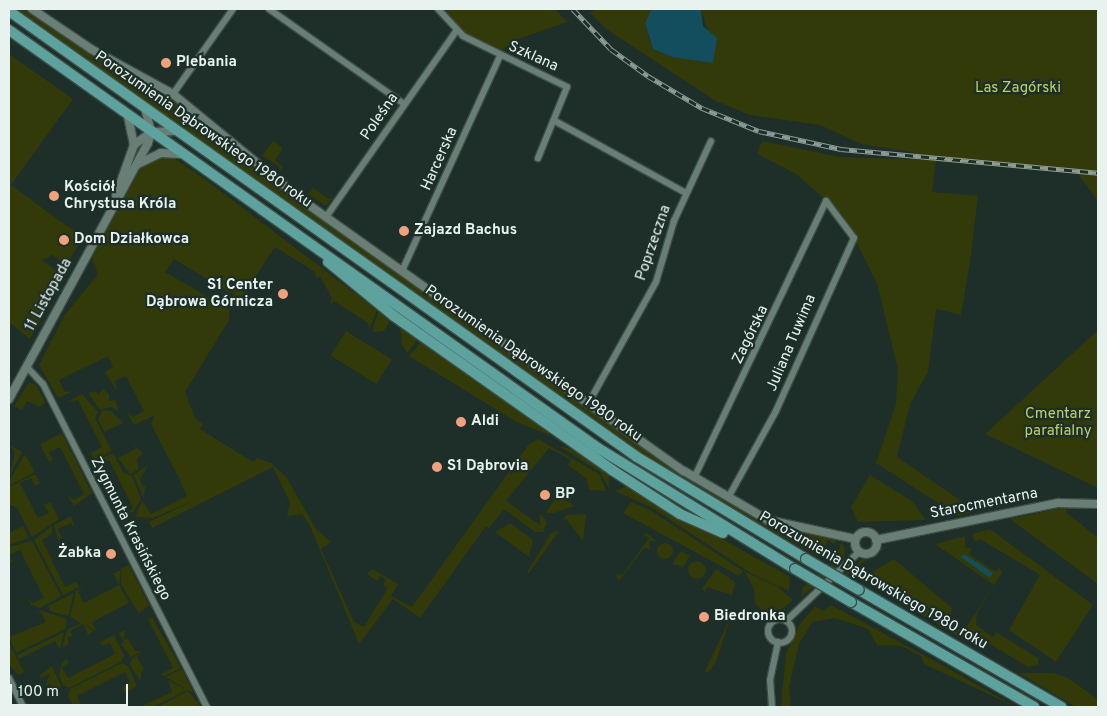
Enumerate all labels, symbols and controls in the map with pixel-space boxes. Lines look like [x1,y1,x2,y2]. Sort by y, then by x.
street label: Szklana [505,38,561,76]
street label: Porozumienia Dąbrowskiego 1980 roku [91,48,315,212]
place label: Plebania [176,54,237,72]
marker: Plebania [160,57,172,69]
park label: Las Zagórski [975,80,1061,98]
street label: Poleśna [357,90,403,144]
street label: Harcerska [418,124,462,194]
place label: Kościół Chrystusa Króla [64,178,176,213]
marker: Kościół Chrystusa Króla [48,190,60,202]
street label: Poprzeczna [633,203,675,283]
place label: Zajazd Bachus [414,222,517,240]
marker: Zajazd Bachus [398,225,410,237]
place label: Dom Działkowca [74,231,189,249]
marker: Dom Działkowca [58,234,70,246]
street label: 11 Listopada [22,255,76,335]
place label: S1 Center Dąbrowa Górnicza [146,276,273,311]
street label: Porozumienia Dąbrowskiego 1980 roku [421,282,645,446]
marker: S1 Center Dąbrowa Górnicza [277,288,289,300]
street label: Juliana Tuwima [763,292,821,394]
street label: Zagórska [729,303,773,367]
park label: Cmentarz parafialny [1024,405,1092,440]
place label: Aldi [471,413,499,431]
marker: Aldi [455,416,467,428]
street label: Zygmunta Krasińskiego [86,454,174,604]
place label: S1 Dąbrovia [447,458,528,476]
marker: S1 Dąbrovia [431,461,443,473]
street label: Starocmentarna [929,485,1039,523]
place label: BP [555,486,575,504]
marker: BP [539,489,551,501]
street label: Porozumienia Dąbrowskiego 1980 roku [756,508,990,654]
place label: Żabka [58,545,101,563]
marker: Żabka [105,548,117,560]
place label: Biedronka [714,608,786,626]
marker: Biedronka [698,611,710,623]
scale bar [12,674,130,706]
text: 100 m [18,683,59,702]

